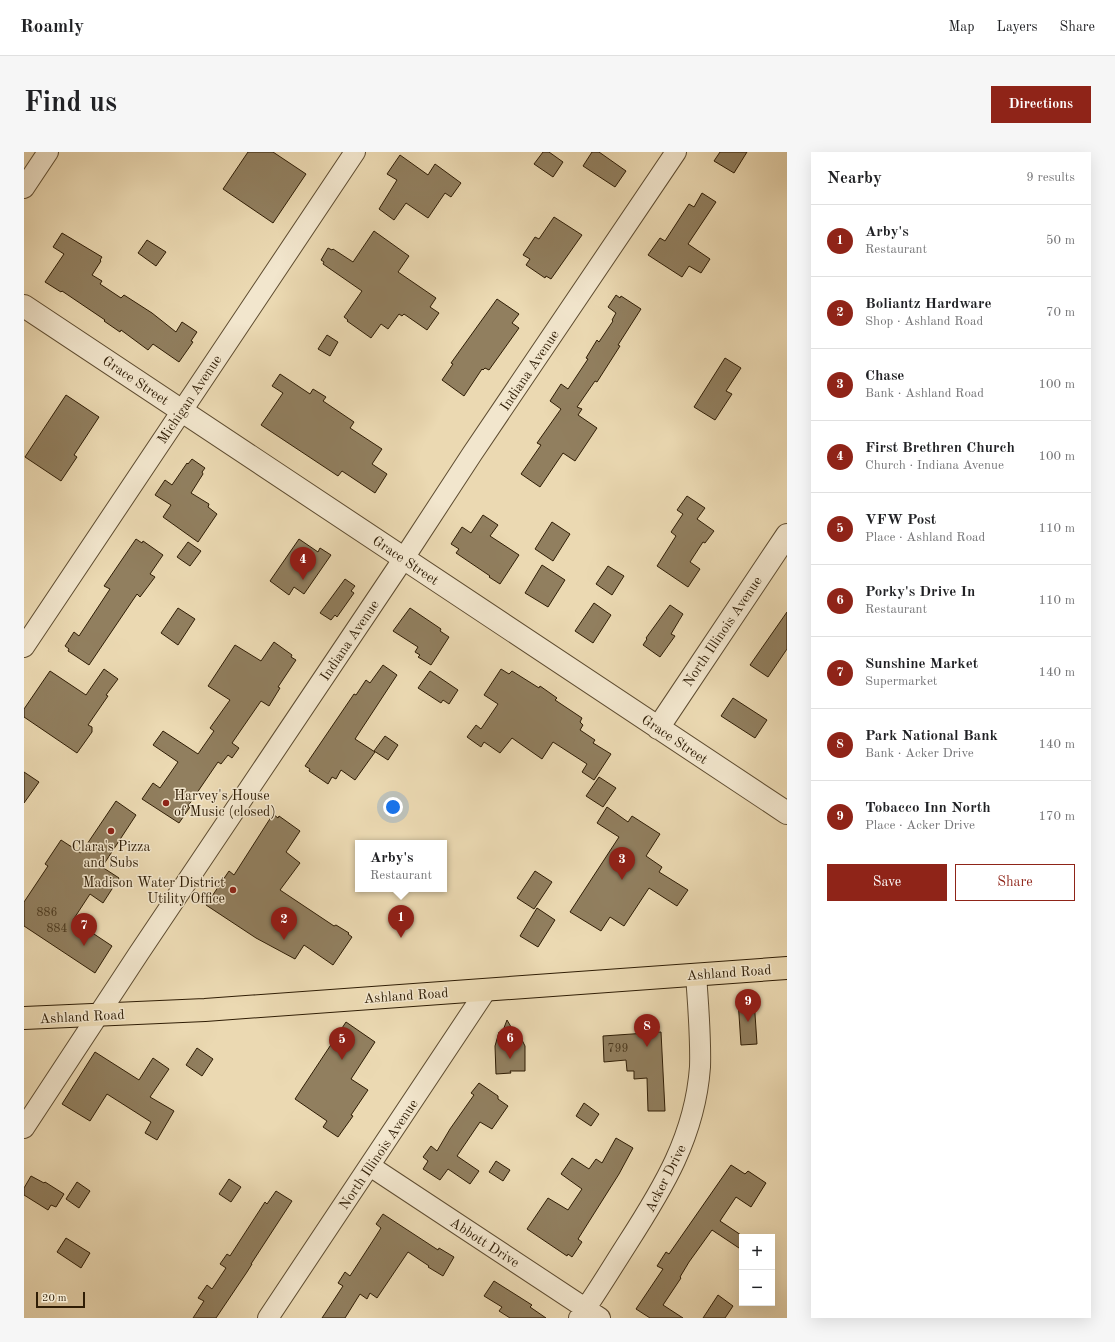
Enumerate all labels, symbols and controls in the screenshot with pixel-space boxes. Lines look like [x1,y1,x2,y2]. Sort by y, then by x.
text: Roamly [20,18,84,37]
text: Map [949,20,975,34]
text: Layers [997,20,1038,34]
text: Share [1060,20,1095,34]
button: Directions [991,86,1091,123]
text: Find us [24,90,117,118]
text: Nearby [827,170,882,187]
text: 9 results [1026,171,1075,184]
text: Arby's [865,225,909,240]
text: 1 [836,234,844,247]
text: 50 m [1046,234,1075,247]
text: Restaurant [865,243,927,256]
text: Boliantz Hardware [865,297,992,312]
text: 2 [836,306,844,319]
text: 70 m [1046,306,1075,319]
text: Shop · Ashland Road [865,315,983,328]
street label: Indiana Avenue [498,328,562,413]
street label: Michigan Avenue [155,353,225,446]
street label: Grace Street [100,354,171,408]
text: Chase [865,369,904,384]
text: 3 [836,378,844,391]
text: 100 m [1038,378,1075,391]
text: Bank · Ashland Road [865,387,984,400]
text: First Brethren Church [865,441,1015,456]
text: 4 [836,450,844,463]
text: 100 m [1038,450,1075,463]
text: Church · Indiana Avenue [865,459,1004,472]
text: VFW Post [865,513,936,528]
text: 5 [836,522,844,535]
text: 110 m [1038,522,1075,535]
text: Place · Ashland Road [865,531,985,544]
street label: Grace Street [370,534,441,588]
pin: 4 [290,547,316,580]
street label: North Illinois Avenue [681,574,765,689]
text: Porky's Drive In [865,585,975,600]
text: 6 [836,594,844,607]
text: 110 m [1038,594,1075,607]
street label: Indiana Avenue [318,598,382,683]
text: Restaurant [865,603,927,616]
text: Sunshine Market [865,657,978,672]
text: 7 [836,666,844,679]
text: 140 m [1038,666,1075,679]
text: Supermarket [865,675,937,688]
street label: Grace Street [639,713,710,767]
text: Park National Bank [865,729,998,744]
text: 8 [836,738,844,751]
text: 140 m [1038,738,1075,751]
text: Bank · Acker Drive [865,747,974,760]
place label: Harvey's House of Music (closed) [174,789,276,819]
your location [383,797,403,817]
marker: Harvey's House of Music (closed) [161,798,171,808]
text: Tobacco Inn North [865,801,991,816]
text: 9 [836,810,844,823]
text: 170 m [1038,810,1075,823]
text: Place · Acker Drive [865,819,975,832]
marker: Clara's Pizza and Subs [106,826,116,836]
place label: Clara's Pizza and Subs [72,840,150,870]
popup [355,840,447,892]
pin: 3 [609,847,635,880]
text: Arby's [370,851,414,866]
button: Save [827,864,947,901]
button: Share [955,864,1075,901]
text: Restaurant [370,869,432,882]
place label: Madison Water District Utility Office [83,876,225,906]
marker: Madison Water District Utility Office [228,885,238,895]
pin: 1 [388,905,414,938]
house number: 886 [37,907,57,919]
pin: 2 [271,907,297,940]
pin: 7 [71,913,97,946]
house number: 884 [47,923,67,935]
street label: Ashland Road [686,963,772,983]
street label: Ashland Road [363,986,449,1006]
pin: 9 [735,989,761,1022]
street label: Ashland Road [39,1008,125,1026]
pin: 8 [634,1014,660,1047]
pin: 6 [497,1026,523,1059]
pin: 5 [329,1027,355,1060]
house number: 799 [608,1043,628,1055]
street label: North Illinois Avenue [337,1097,421,1212]
street label: Acker Drive [643,1142,689,1215]
street label: Abbott Drive [447,1215,522,1270]
map controls [739,1234,775,1306]
button: + [739,1234,775,1270]
button: − [739,1270,775,1306]
scale bar [36,1290,85,1309]
text: 20 m [42,1293,67,1304]

